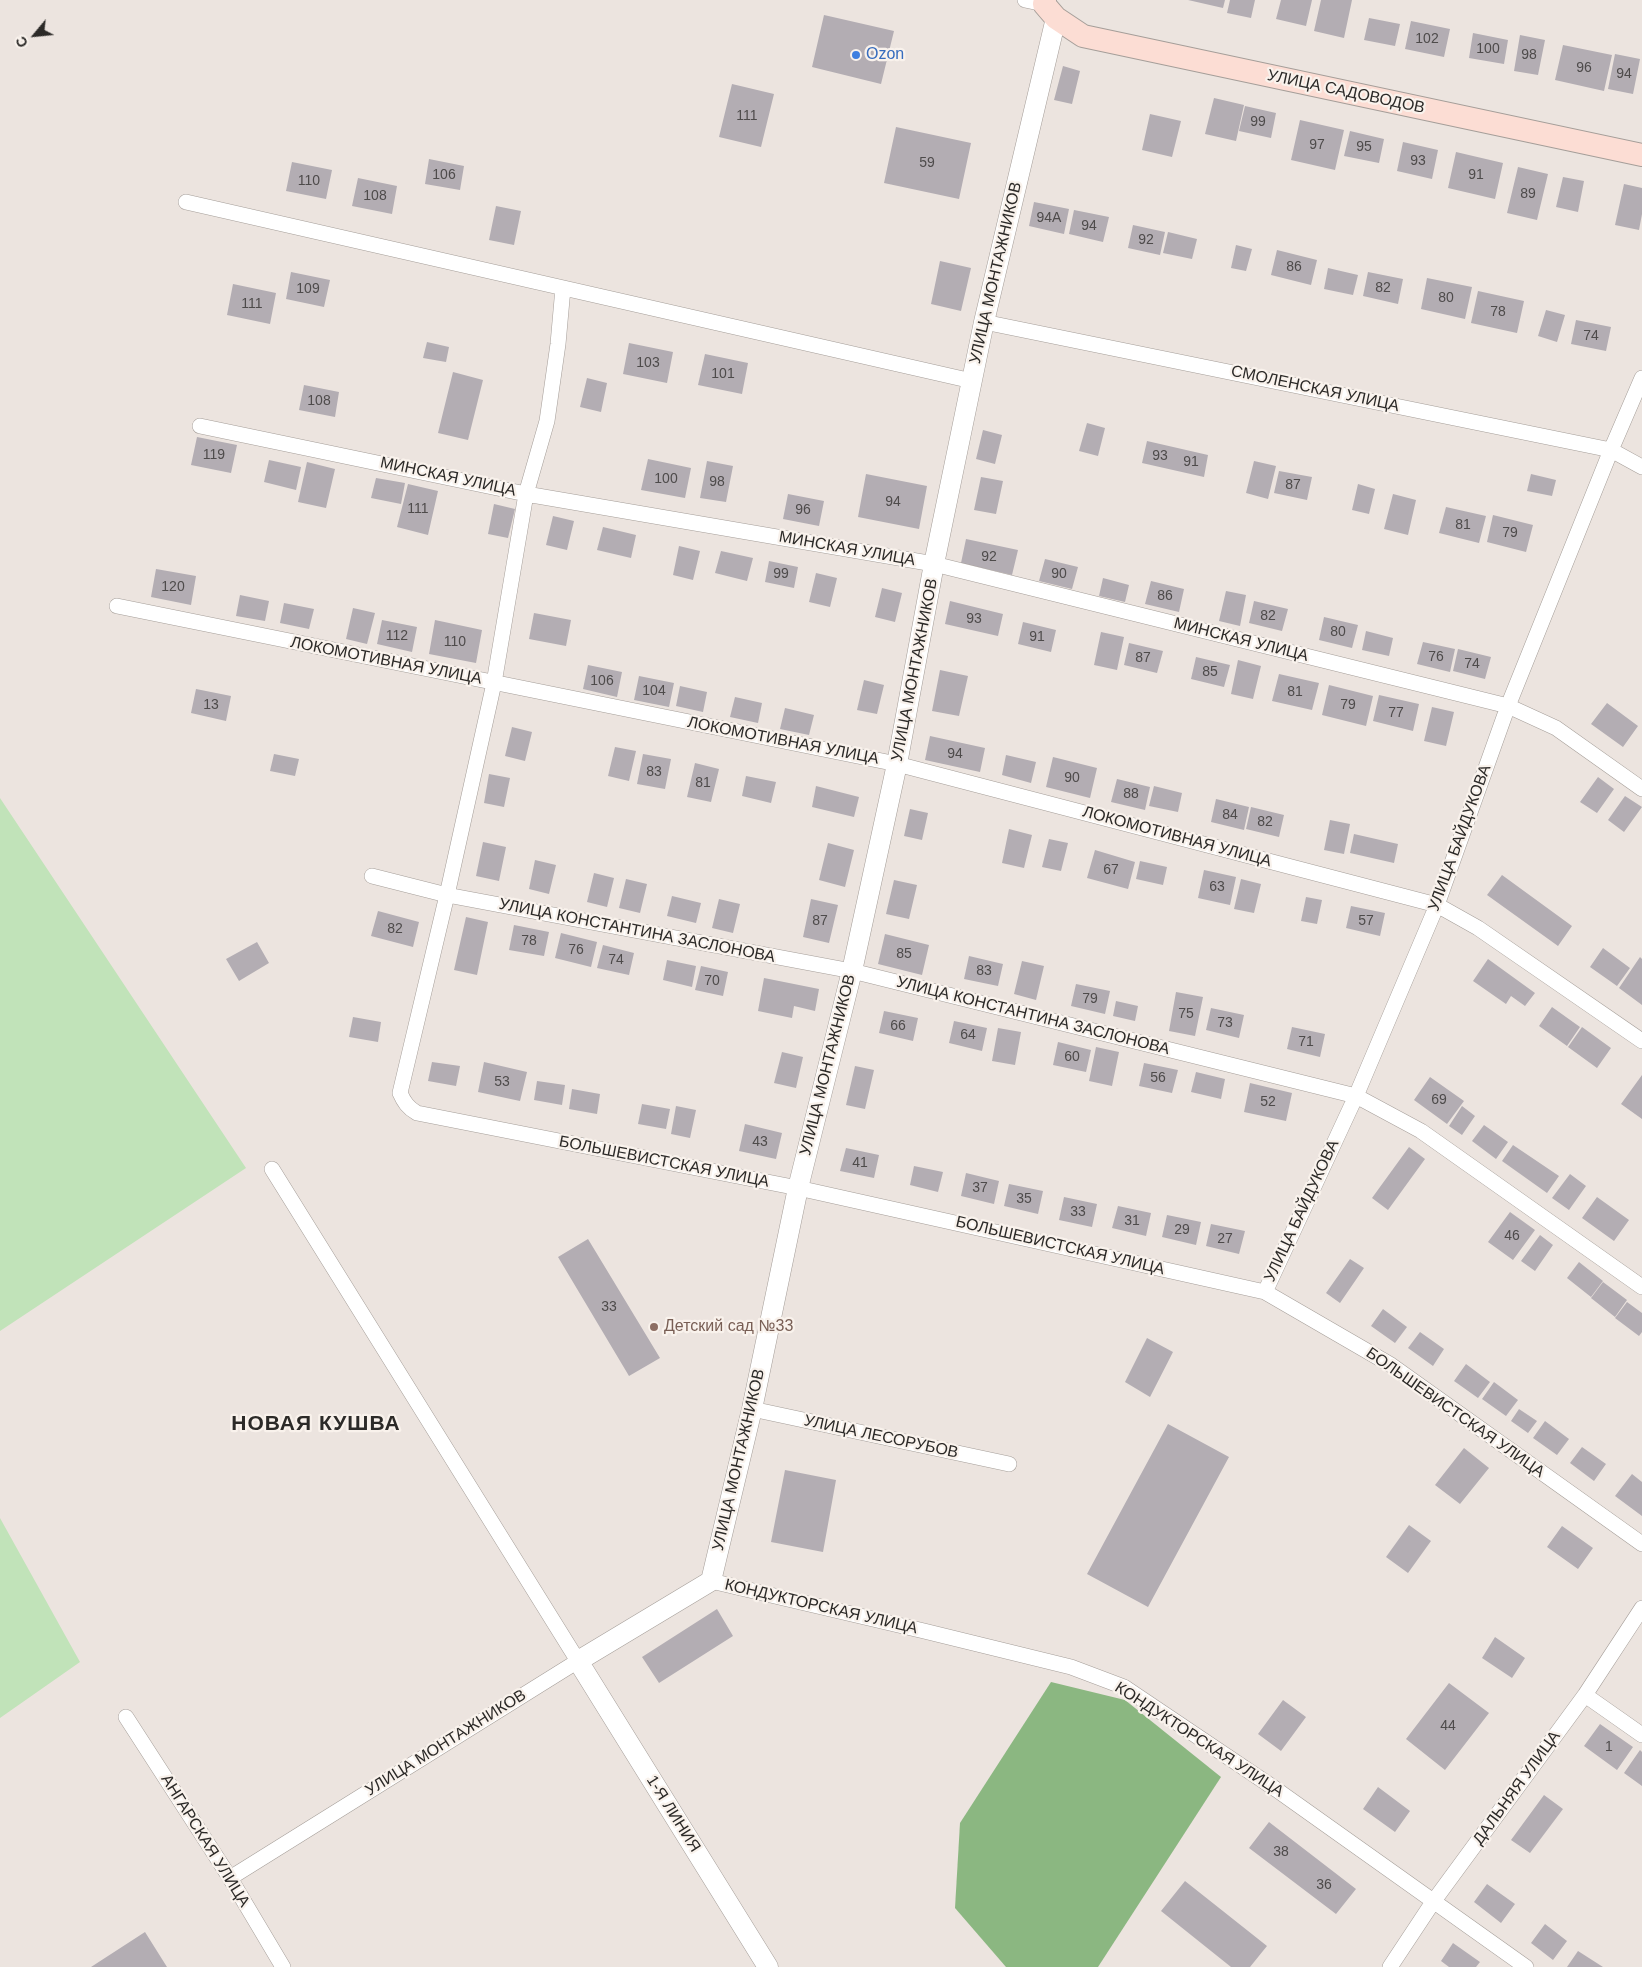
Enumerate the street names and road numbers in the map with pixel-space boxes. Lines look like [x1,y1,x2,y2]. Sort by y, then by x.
street label: УЛИЦА САДОВОДОВ [1266,66,1426,118]
street label: УЛИЦА МОНТАЖНИКОВ [966,180,1026,366]
street label: СМОЛЕНСКАЯ УЛИЦА [1229,362,1401,416]
street label: МИНСКАЯ УЛИЦА [378,453,518,501]
street label: МИНСКАЯ УЛИЦА [777,528,917,570]
street label: УЛИЦА МОНТАЖНИКОВ [888,577,942,763]
street label: МИНСКАЯ УЛИЦА [1172,614,1310,666]
street label: ЛОКОМОТИВНАЯ УЛИЦА [289,633,483,689]
street label: ЛОКОМОТИВНАЯ УЛИЦА [686,713,880,769]
street label: УЛИЦА БАЙДУКОВА [1425,762,1495,914]
street label: ЛОКОМОТИВНАЯ УЛИЦА [1081,803,1273,871]
street label: УЛИЦА КОНСТАНТИНА ЗАСЛОНОВА [497,895,777,967]
street label: УЛИЦА МОНТАЖНИКОВ [796,972,860,1158]
street label: УЛИЦА КОНСТАНТИНА ЗАСЛОНОВА [894,973,1172,1059]
street label: БОЛЬШЕВИСТСКАЯ УЛИЦА [557,1132,771,1192]
street label: УЛИЦА БАЙДУКОВА [1261,1137,1343,1285]
street label: БОЛЬШЕВИСТСКАЯ УЛИЦА [954,1213,1166,1279]
street label: БОЛЬШЕВИСТСКАЯ УЛИЦА [1362,1344,1548,1482]
street label: УЛИЦА МОНТАЖНИКОВ [709,1367,769,1553]
street label: УЛИЦА ЛЕСОРУБОВ [802,1411,960,1463]
street label: КОНДУКТОРСКАЯ УЛИЦА [723,1575,919,1639]
street label: КОНДУКТОРСКАЯ УЛИЦА [1111,1678,1287,1802]
street label: УЛИЦА МОНТАЖНИКОВ [362,1686,530,1800]
street label: ДАЛЬНЯЯ УЛИЦА [1469,1727,1565,1849]
street label: АНГАРСКАЯ УЛИЦА [156,1771,254,1911]
street label: 1-Я ЛИНИЯ [642,1772,704,1856]

